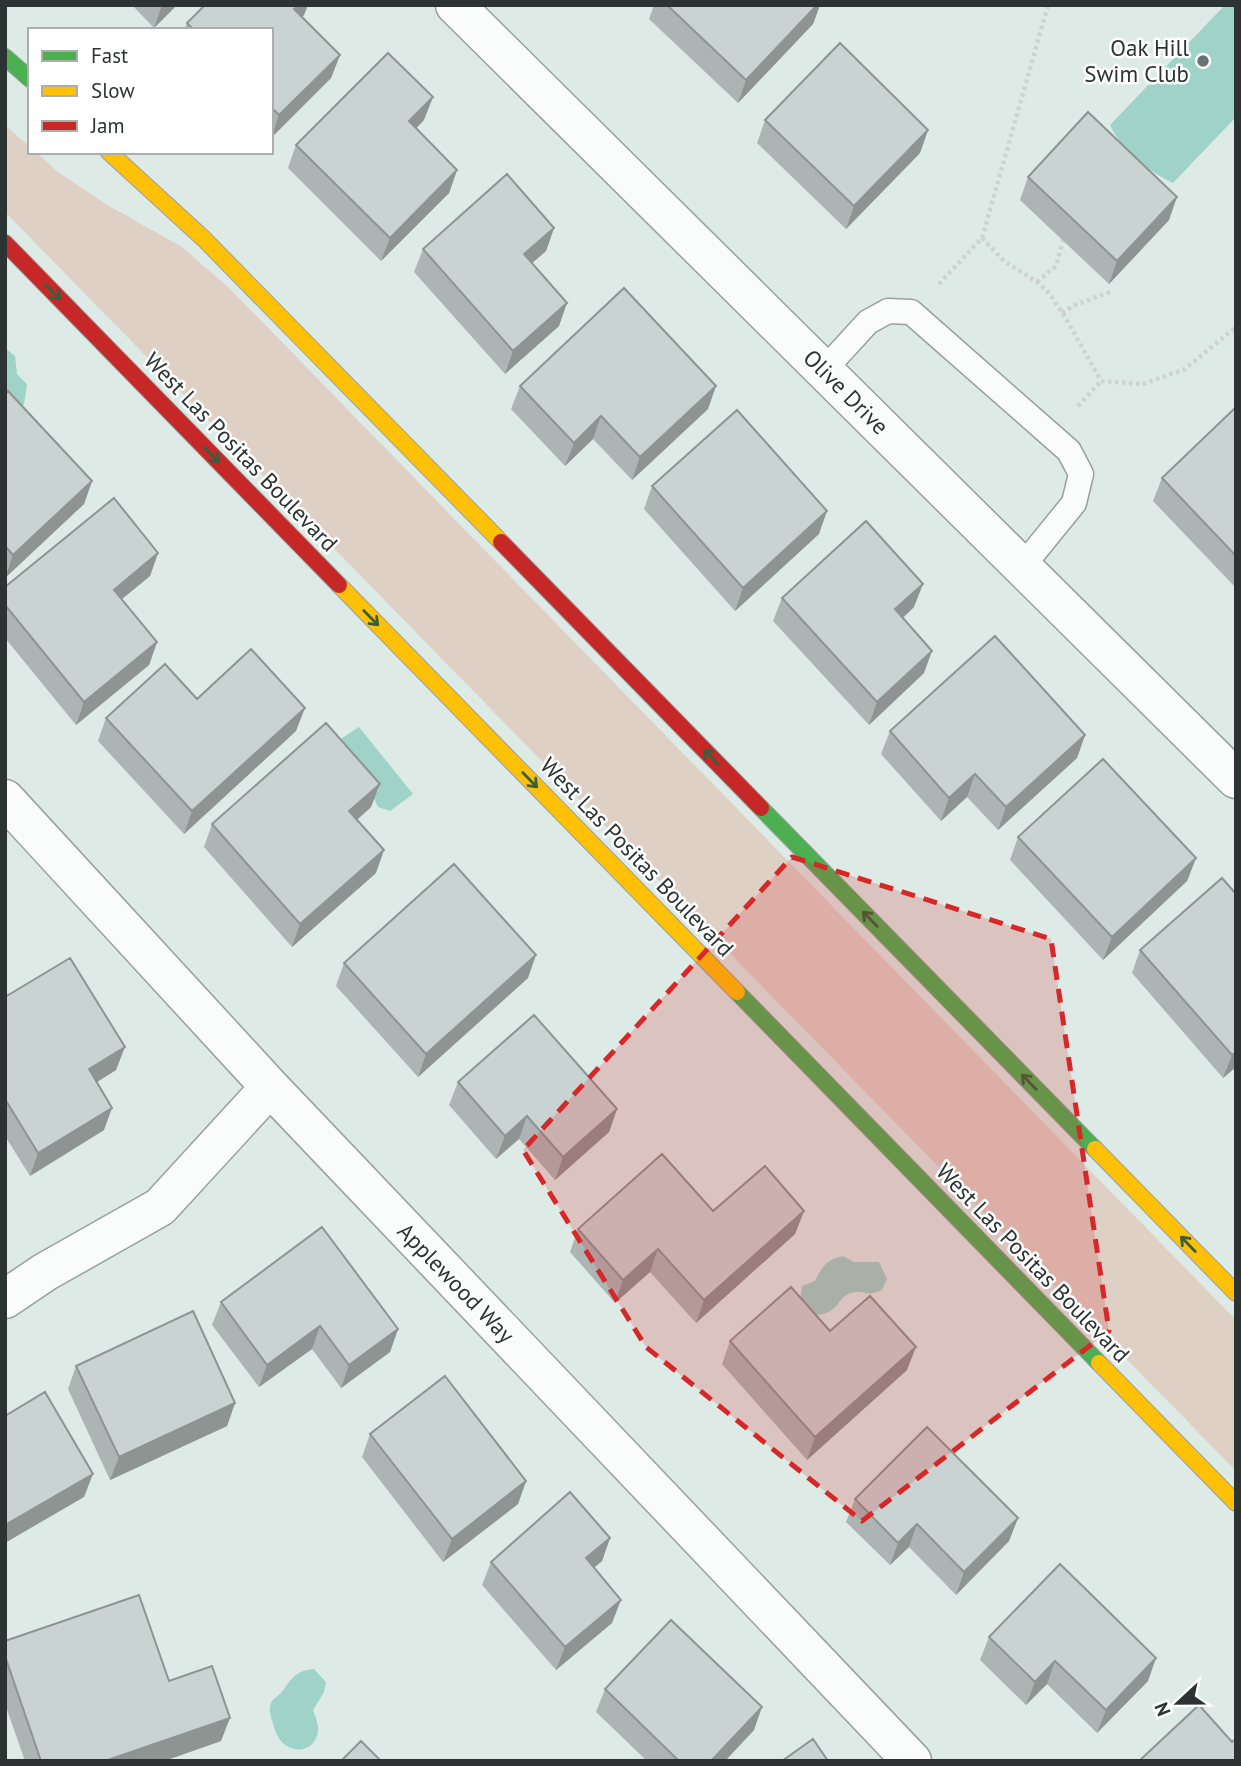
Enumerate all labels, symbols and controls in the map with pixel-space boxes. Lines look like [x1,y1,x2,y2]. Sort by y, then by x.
legend [28,28,273,154]
place label: Oak Hill Swim Club [1084,33,1189,88]
text: Fast [91,42,128,69]
marker: Oak Hill Swim Club [1195,53,1211,69]
text: Slow [91,77,135,104]
text: Jam [90,112,125,139]
one-way arrow [44,283,61,300]
street label: Olive Drive [798,343,895,440]
street label: West Las Positas Boulevard [139,346,344,557]
one-way arrow [203,446,220,463]
one-way arrow [362,609,379,626]
one-way arrow [702,748,719,765]
street label: West Las Positas Boulevard [535,751,740,962]
one-way arrow [521,772,538,789]
one-way arrow [861,911,878,928]
one-way arrow [1020,1073,1037,1090]
street label: West Las Positas Boulevard [931,1157,1136,1368]
street label: Applewood Way [392,1216,521,1349]
one-way arrow [1180,1236,1197,1253]
north arrow [1143,1668,1213,1738]
text: N [1149,1699,1176,1720]

